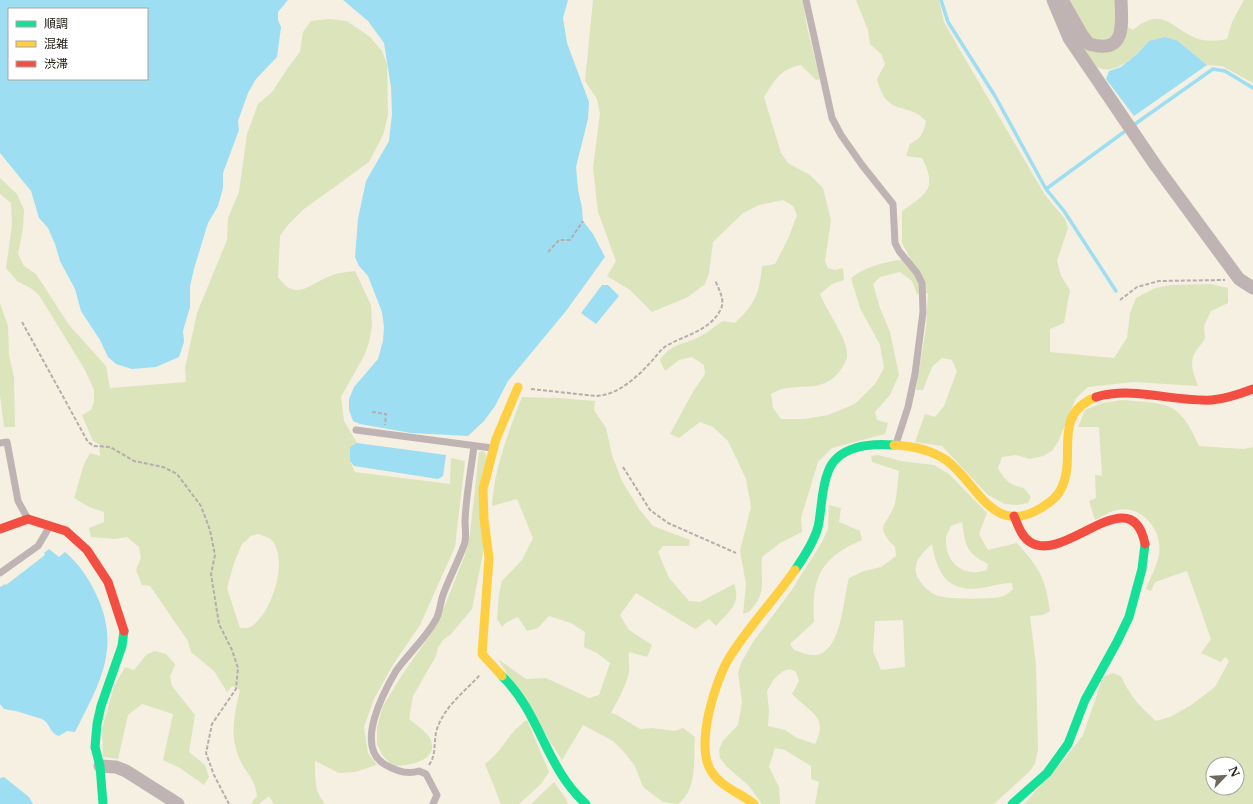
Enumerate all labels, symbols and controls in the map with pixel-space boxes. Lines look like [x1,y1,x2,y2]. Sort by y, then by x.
legend [8,8,148,80]
text: 順調 [44,16,68,31]
text: 混雑 [44,36,68,51]
text: 渋滞 [44,56,68,71]
north arrow [1205,756,1245,796]
text: N [1226,764,1243,780]

